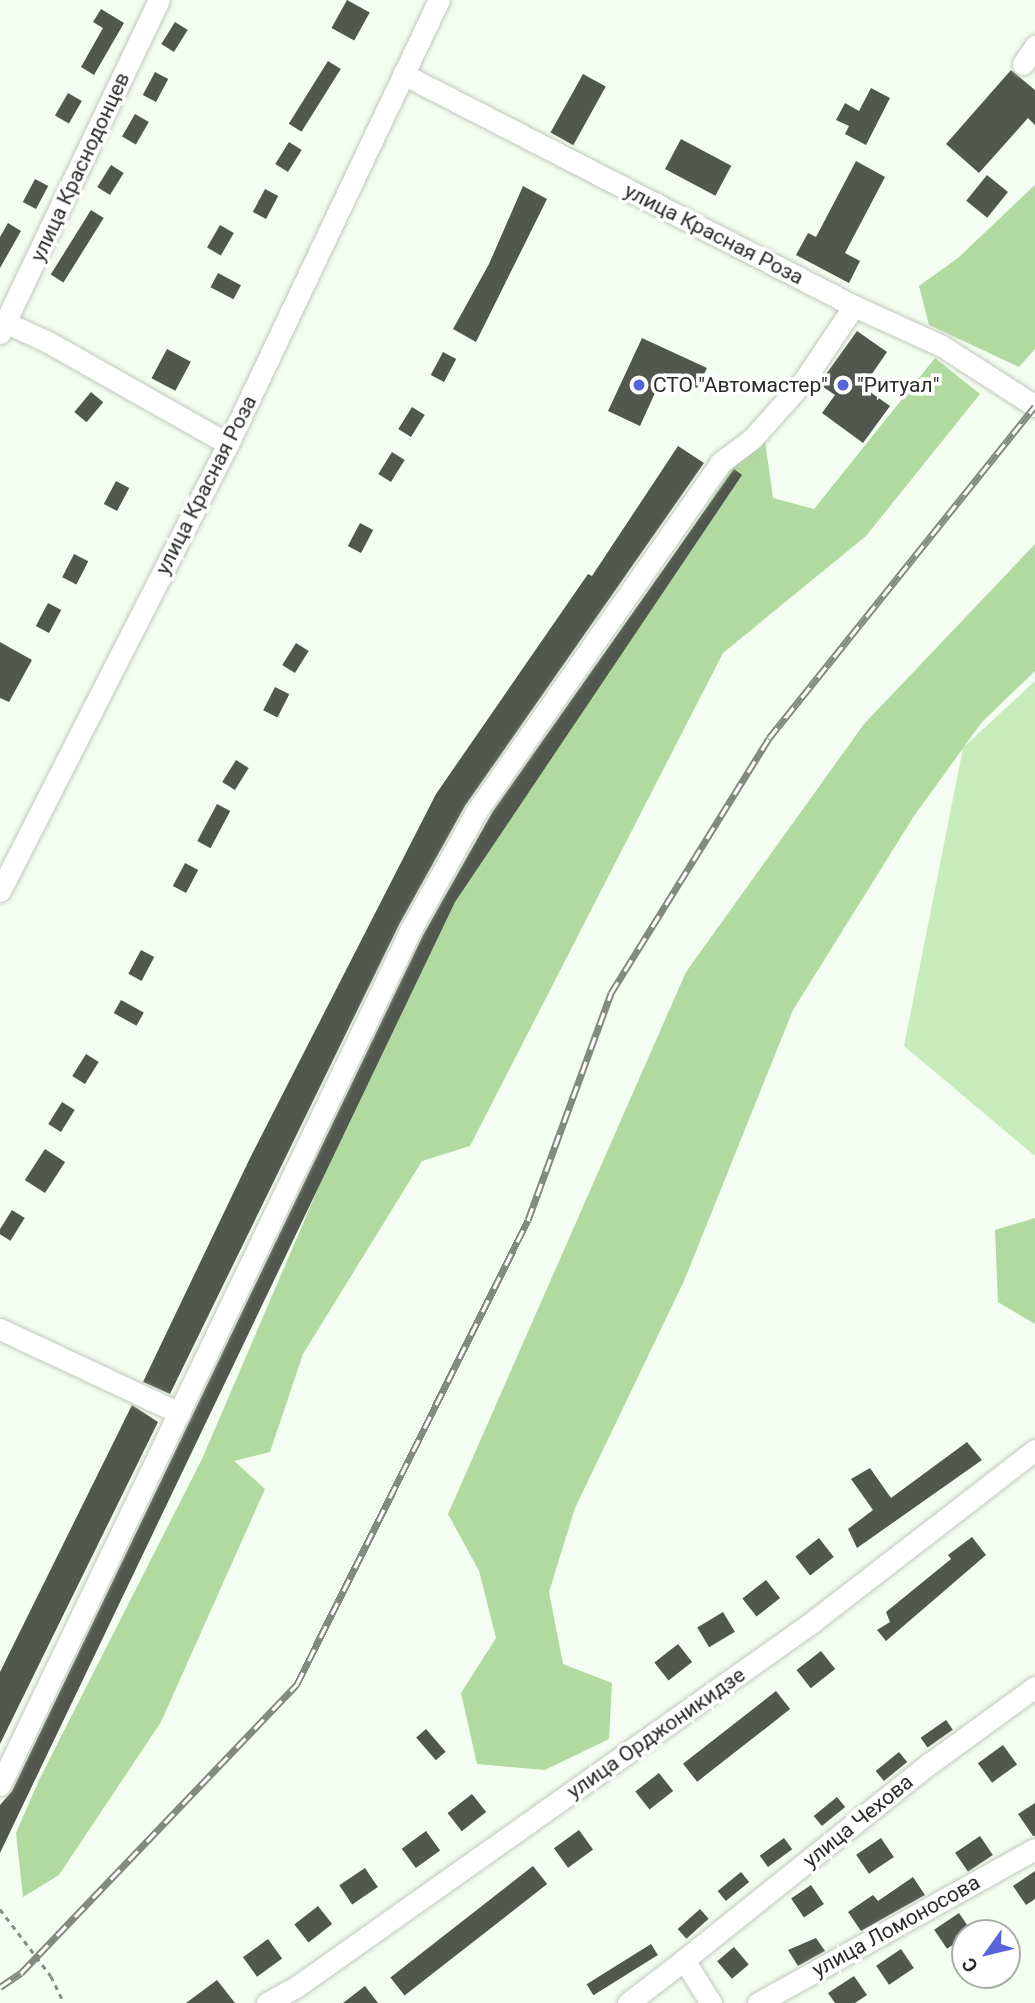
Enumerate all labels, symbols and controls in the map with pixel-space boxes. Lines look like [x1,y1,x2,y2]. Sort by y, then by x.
street label: улица Краснодонцев [25,68,135,266]
street label: улица Красная Роза [620,178,808,290]
place label: СТО "Автомастер" [653,372,828,398]
place label: "Ритуал" [857,372,939,398]
marker: СТО "Автомастер" [631,377,647,393]
marker: "Ритуал" [835,377,851,393]
street label: улица Красная Роза [150,391,262,579]
street label: улица Орджоникидзе [562,1662,750,1804]
street label: улица Чехова [798,1769,918,1873]
street label: улица Ломоносова [808,1869,984,1983]
north arrow [951,1919,1021,1989]
text: С [957,1953,983,1976]

